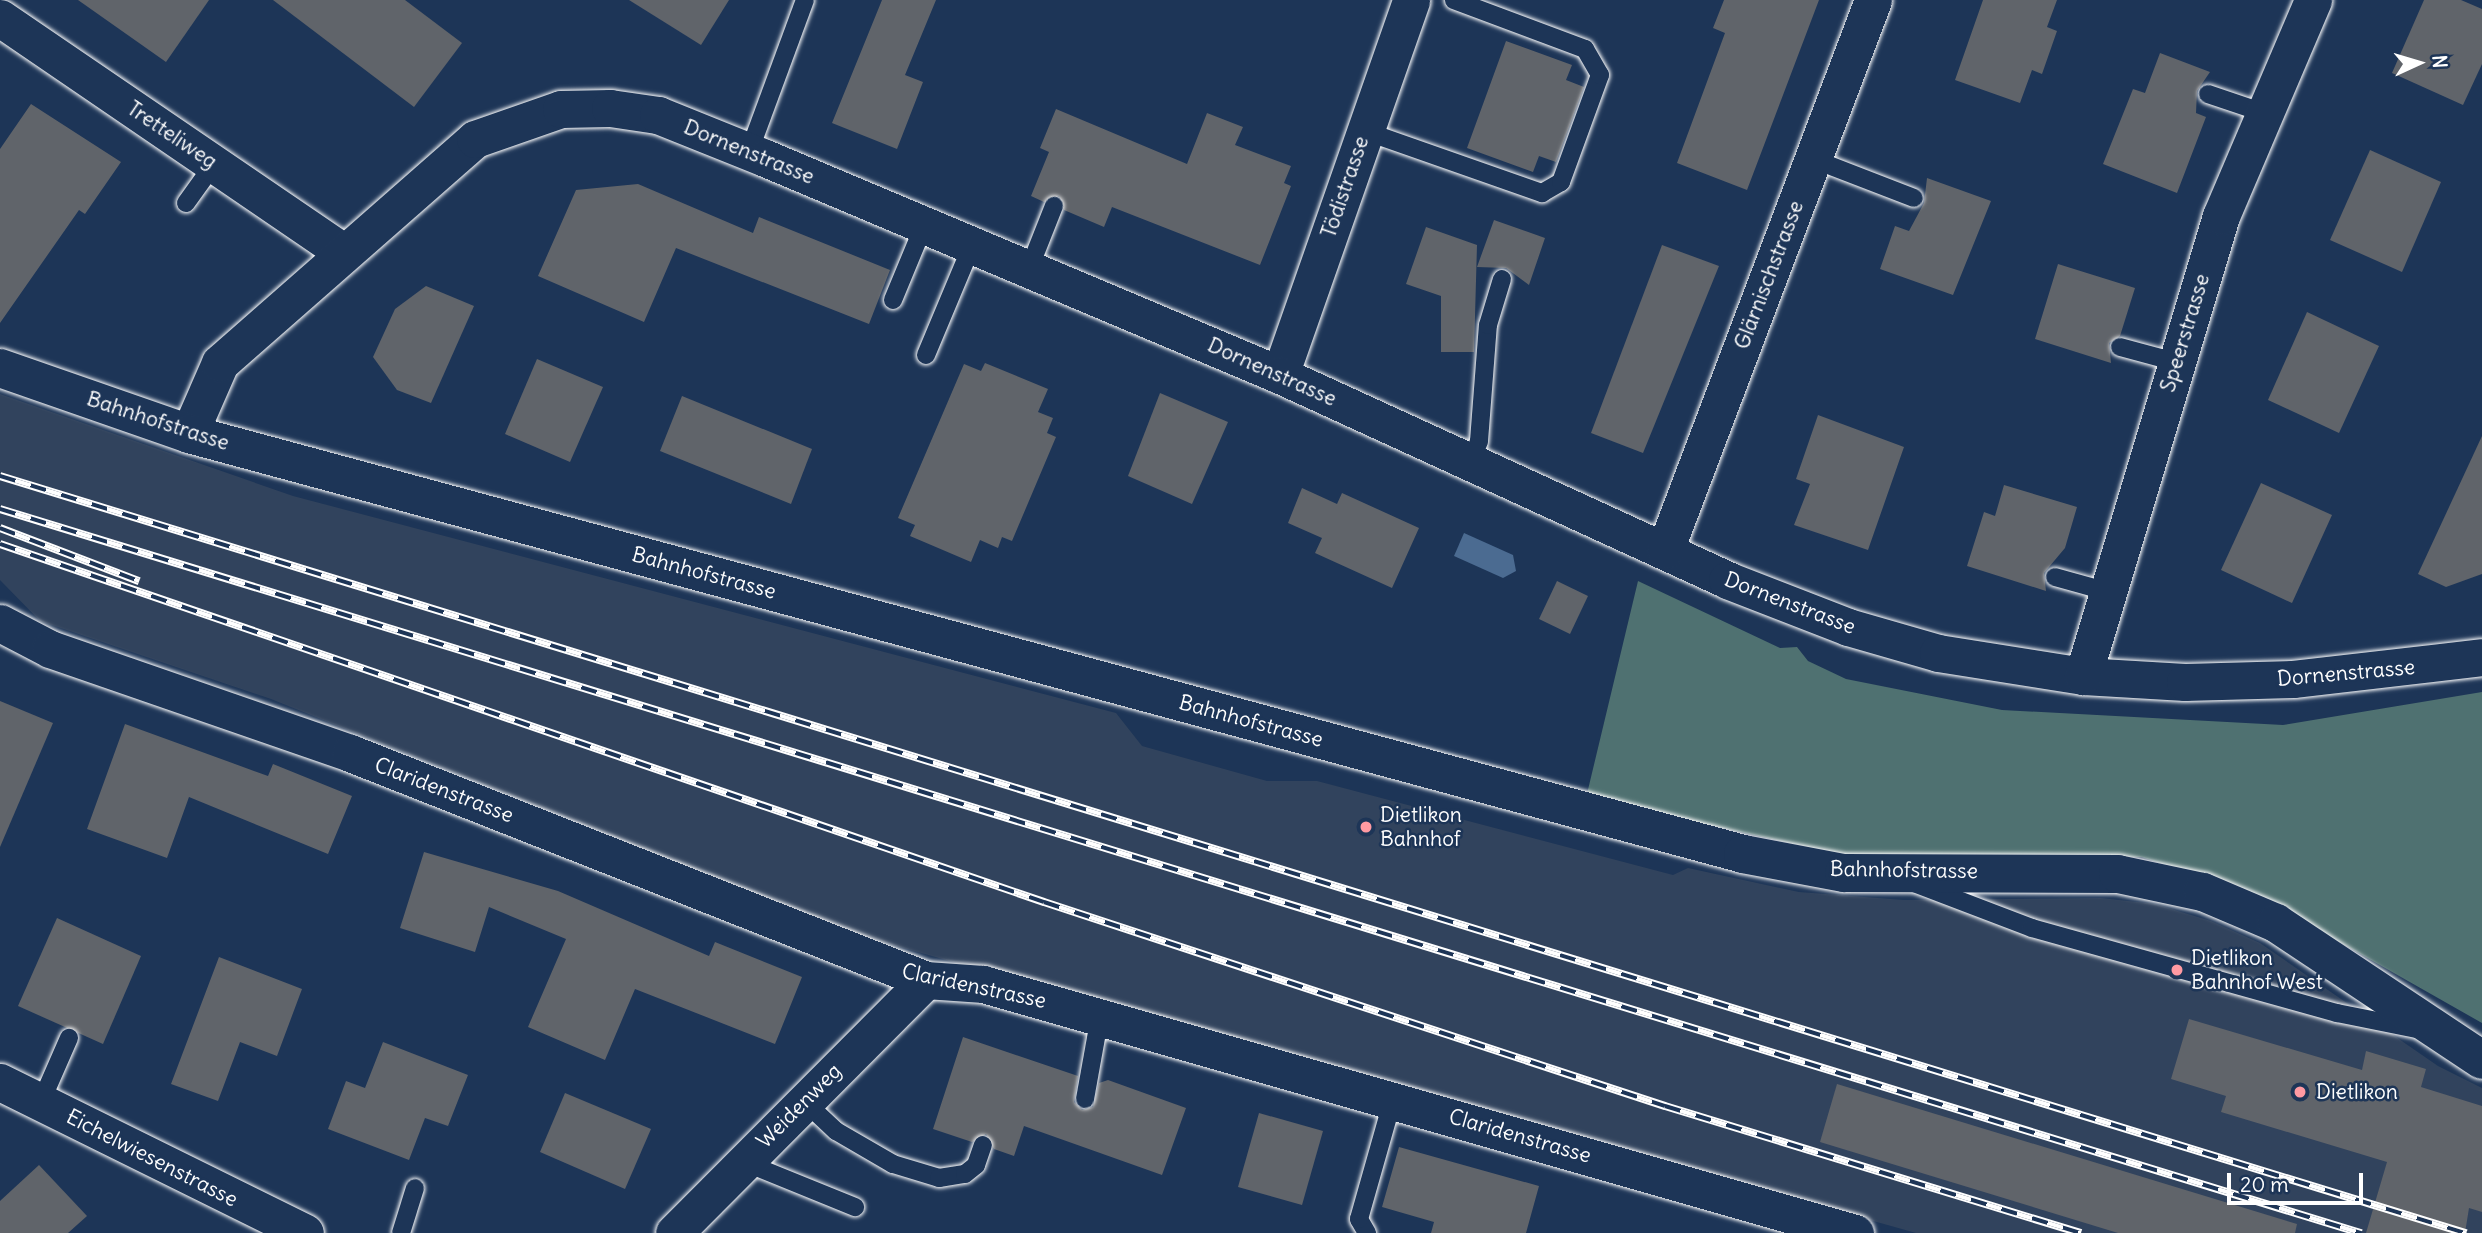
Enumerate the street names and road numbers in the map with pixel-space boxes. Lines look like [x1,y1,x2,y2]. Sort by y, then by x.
street label: Tretteliweg [122,96,222,174]
street label: Dornenstrasse [680,114,818,190]
street label: Tödistrasse [1316,133,1374,241]
street label: Glärnischstrasse [1729,197,1809,353]
street label: Speerstrasse [2155,271,2215,395]
street label: Dornenstrasse [1204,332,1340,412]
street label: Bahnhofstrasse [84,386,232,456]
street label: Bahnhofstrasse [629,542,779,604]
street label: Dornenstrasse [1721,566,1859,640]
street label: Dornenstrasse [2276,654,2416,692]
street label: Bahnhofstrasse [1176,690,1326,752]
street label: Claridenstrasse [371,752,517,828]
street label: Bahnhofstrasse [1830,856,1978,884]
street label: Claridenstrasse [900,958,1048,1014]
street label: Weidenweg [751,1058,847,1154]
street label: Eichelwiesenstrasse [62,1104,242,1212]
street label: Claridenstrasse [1446,1104,1594,1168]

